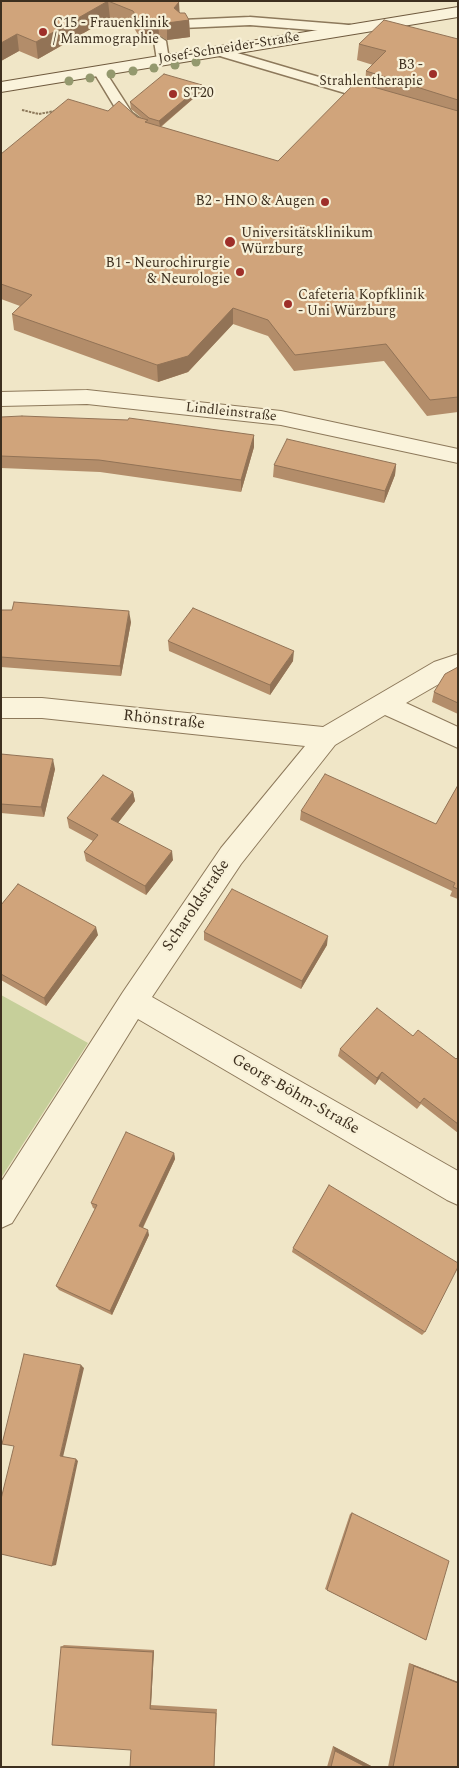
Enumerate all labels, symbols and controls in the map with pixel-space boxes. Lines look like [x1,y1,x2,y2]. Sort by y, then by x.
place label: C15 - Frauenklinik / Mammographie [53,16,169,48]
marker: C15 - Frauenklinik / Mammographie [37,26,49,38]
street label: Josef-Schneider-Straße [157,30,301,68]
place label: B3 - Strahlentherapie [319,58,423,90]
marker: B3 - Strahlentherapie [427,68,439,80]
place label: ST20 [183,86,214,102]
marker: ST20 [167,88,179,100]
place label: B2 - HNO & Augen [195,194,315,210]
marker: B2 - HNO & Augen [319,196,331,208]
place label: Universitätsklinikum Würzburg [241,226,373,258]
marker: Universitätsklinikum Würzburg [223,235,237,249]
place label: B1 - Neurochirurgie & Neurologie [106,256,230,288]
marker: B1 - Neurochirurgie & Neurologie [234,266,246,278]
place label: Cafeteria Kopfklinik - Uni Würzburg [298,288,425,321]
marker: Cafeteria Kopfklinik - Uni Würzburg [282,298,294,310]
street label: Lindleinstraße [185,400,277,426]
street label: Rhönstraße [122,707,206,735]
street label: Scharoldstraße [159,856,235,956]
street label: Georg-Böhm-Straße [228,1051,362,1139]

